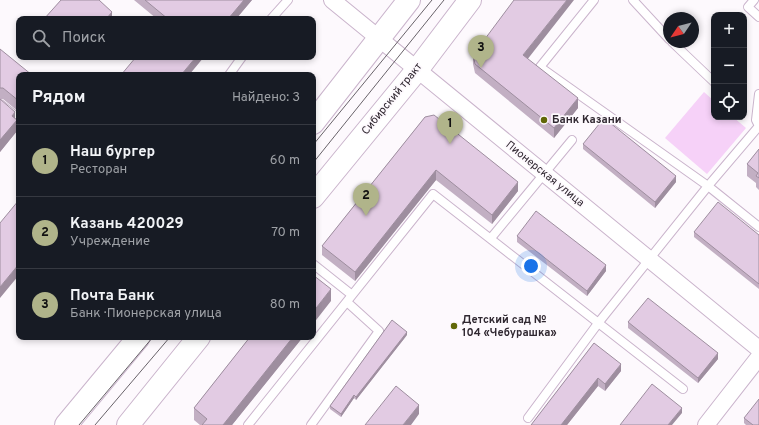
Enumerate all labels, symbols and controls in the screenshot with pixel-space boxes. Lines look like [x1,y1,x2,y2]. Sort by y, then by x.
north arrow [663,12,699,48]
map controls [711,12,747,120]
button: + [711,12,747,48]
search box [16,16,316,60]
icon: search [30,27,52,49]
text: Поиск [62,29,106,48]
pin: 3 [468,35,494,68]
button: − [711,48,747,84]
street label: Сибирский тракт [359,60,425,138]
button: locate [711,84,747,120]
text: Рядом [32,87,85,109]
text: Найдено: 3 [232,90,300,106]
pin: 1 [437,111,463,144]
place label: Банк Казани [552,113,622,127]
marker: Банк Казани [539,115,549,125]
street label: Пионерская улица [503,138,587,210]
text: Наш бургер [70,143,155,162]
text: 1 [42,153,48,169]
text: 60 m [270,153,300,169]
text: Ресторан [70,162,127,178]
pin: 2 [353,183,379,216]
text: Казань 420029 [70,215,184,234]
text: 2 [41,225,49,241]
text: 70 m [271,225,300,241]
text: Учреждение [70,234,150,250]
your location [521,256,541,276]
text: Почта Банк [70,287,155,306]
text: 3 [41,297,49,313]
text: 80 m [270,297,300,313]
text: Банк · Пионерская улица [70,306,222,322]
place label: Детский сад № 104 «Чебурашка» [462,313,557,340]
marker: Детский сад № 104 «Чебурашка» [449,321,459,331]

